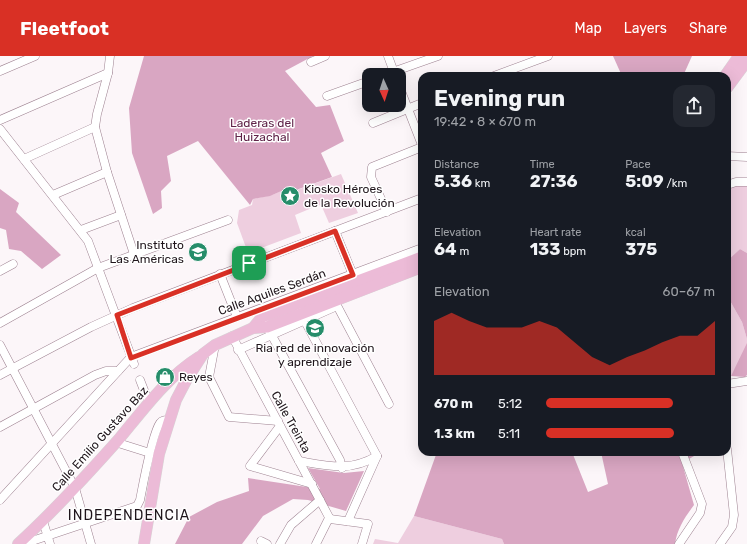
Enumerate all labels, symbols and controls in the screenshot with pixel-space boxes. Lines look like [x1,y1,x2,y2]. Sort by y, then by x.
text: Fleetfoot [20,17,109,40]
text: Map [575,20,602,37]
text: Layers [624,20,667,37]
text: Share [689,20,727,37]
north arrow [362,68,406,112]
map controls [362,68,406,112]
text: Evening run [434,85,565,112]
button: share [673,85,715,127]
text: 19:42 · 8 × 670 m [434,114,536,129]
park label: Laderas del Huizachal [230,116,294,144]
text: Distance [434,158,479,171]
text: Time [530,158,555,171]
text: Pace [625,158,651,171]
text: 5.36 [434,171,472,191]
text: 27:36 [530,171,578,191]
text: 5:09 [625,171,664,191]
text: km [472,177,490,190]
text: /km [664,177,687,190]
place label: Kiosko Héroes de la Revolución [304,182,395,210]
place icon: Kiosko Héroes de la Revolución [279,185,301,207]
text: Elevation [434,226,481,239]
text: Heart rate [530,226,582,239]
text: kcal [625,226,646,239]
place label: Instituto Las Américas [110,238,184,266]
text: 64 [434,239,457,259]
text: 133 [530,239,561,259]
text: 375 [625,239,657,259]
school or university icon: Instituto Las Américas [187,241,209,263]
text: m [457,245,469,258]
text: bpm [561,245,586,258]
pin [232,246,266,280]
icon: arrive [238,252,260,274]
street label: Calle Aquiles Serdán [216,266,328,318]
text: Elevation [434,284,490,299]
text: 60–67 m [663,284,715,299]
school or university icon: Ria red de innovación y aprendizaje [304,317,326,339]
place label: Ria red de innovación y aprendizaje [255,341,375,369]
shop icon: Reyes [154,366,176,388]
place label: Reyes [179,370,213,384]
street label: Calle Emilio Gustavo Baz [49,384,151,494]
street label: Calle Treinta [268,389,314,455]
text: 670 m [434,396,473,411]
text: 5:12 [498,396,522,411]
text: 1.3 km [434,426,475,441]
text: 5:11 [498,426,520,441]
district label: INDEPENDENCIA [68,507,190,524]

